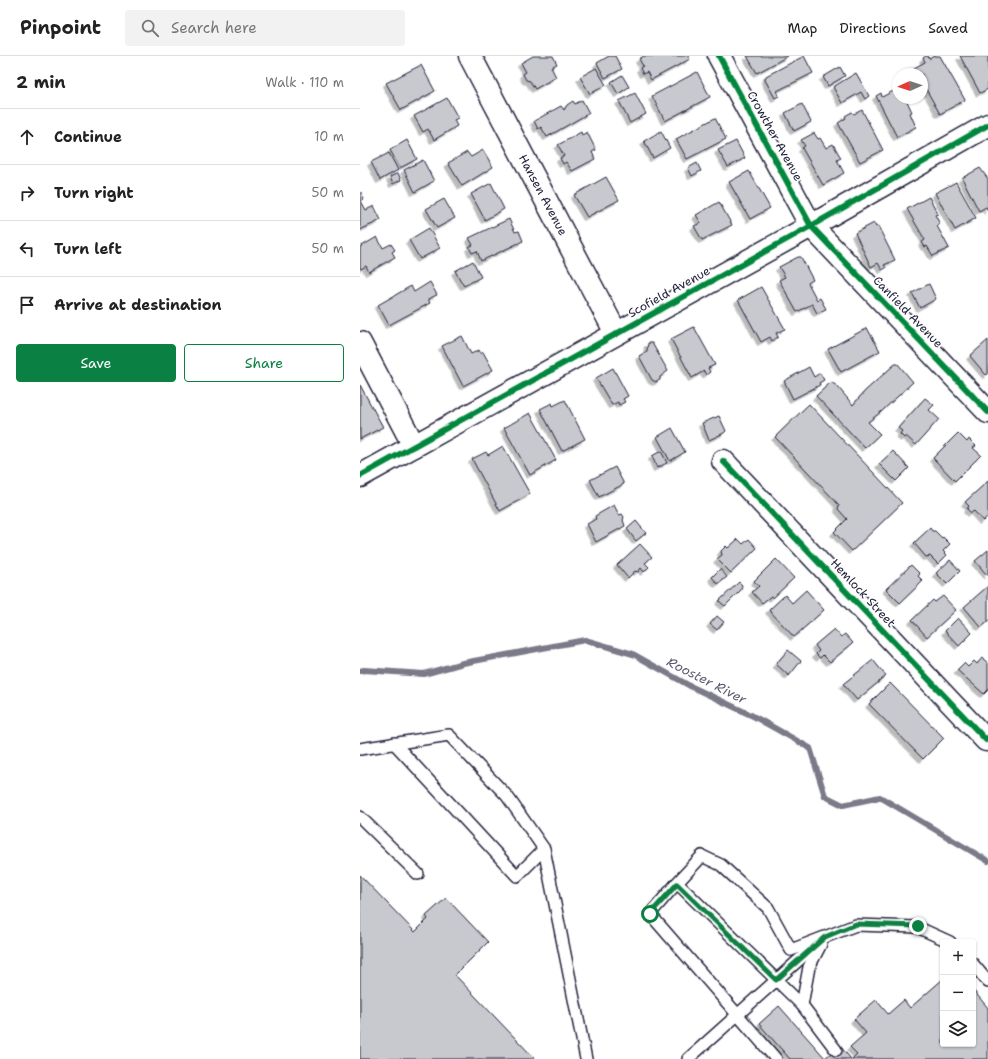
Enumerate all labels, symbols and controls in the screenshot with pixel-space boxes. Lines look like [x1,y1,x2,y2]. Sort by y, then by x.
search box [125,10,405,46]
text: Pinpoint [20,15,101,40]
icon: search [139,17,161,39]
text: Search here [171,18,257,38]
text: Map [788,19,818,37]
text: Directions [840,19,906,37]
text: Saved [928,19,968,37]
north arrow [892,68,928,104]
text: 2 min [16,71,66,93]
text: Walk · 110 m [265,74,344,91]
street label: Crowther Avenue [744,88,806,184]
icon: ahead [16,126,38,148]
text: Continue [54,127,122,147]
text: 10 m [314,128,344,145]
street label: Hansen Avenue [515,152,571,238]
icon: right [16,182,38,204]
text: Turn right [54,183,134,203]
text: 50 m [311,184,344,201]
icon: left [16,238,38,260]
text: Turn left [54,239,122,259]
text: 50 m [311,240,344,257]
street label: Scofield Avenue [625,263,713,321]
street label: Canfield Avenue [870,273,947,352]
icon: arrive [16,294,38,316]
text: Arrive at destination [54,295,222,315]
button: Save [16,344,176,382]
button: Share [184,344,344,382]
street label: Hemlock Street [827,555,899,631]
water label: Rooster River [664,653,750,708]
route start [641,905,659,923]
route end [909,917,927,935]
map controls [940,939,976,1047]
button: + [940,939,976,975]
button: − [940,975,976,1011]
button: layers [940,1011,976,1047]

